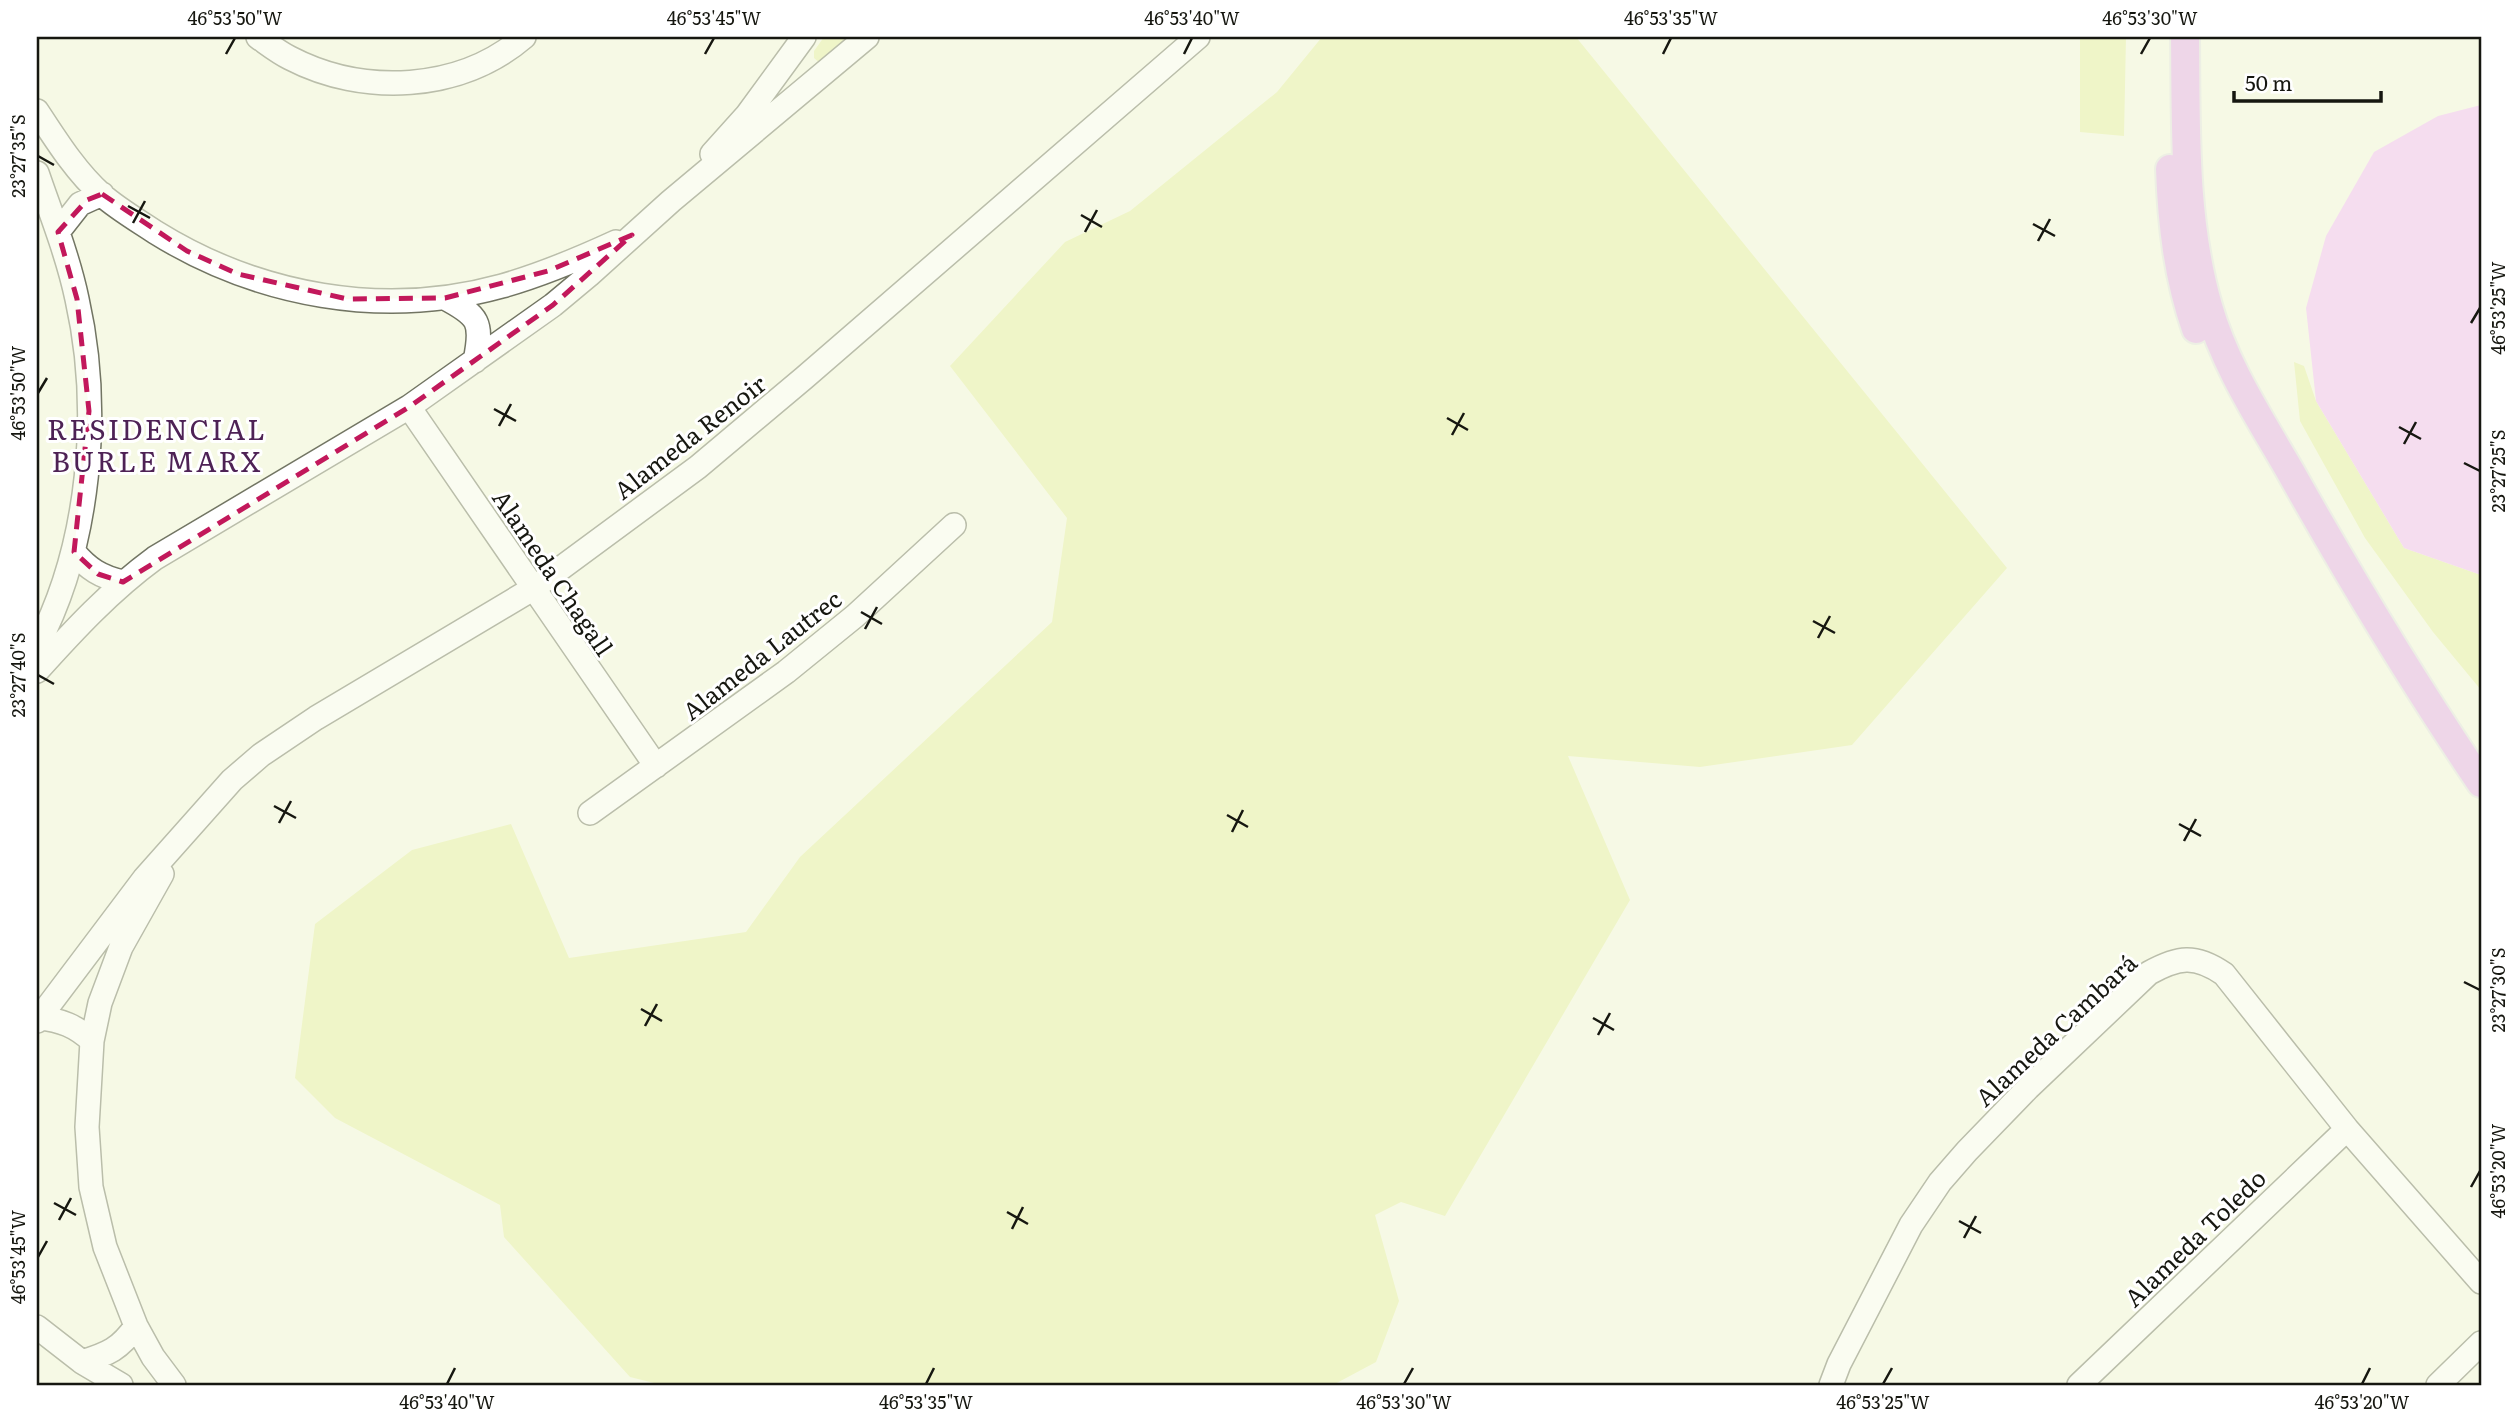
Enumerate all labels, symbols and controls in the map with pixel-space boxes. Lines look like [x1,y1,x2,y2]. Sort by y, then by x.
text: 46°53'50"W [188,4,283,31]
text: 46°53'45"W [667,4,761,31]
text: 46°53'40"W [1144,4,1240,31]
text: 46°53'35"W [1624,4,1718,31]
text: 46°53'30"W [2102,4,2198,31]
scale bar [2234,60,2382,104]
text: 50 m [2245,66,2292,97]
text: 23°27'35"S [4,114,31,198]
text: 46°53'25"W [2484,261,2511,355]
text: 46°53'50"W [4,345,31,440]
street label: Alameda Renoir [606,365,773,507]
district label: RESIDENCIAL BURLE MARX [47,407,267,481]
text: 23°27'25"S [2484,429,2511,513]
street label: Alameda Chagall [485,482,623,662]
street label: Alameda Lautrec [674,581,848,727]
text: 23°27'40"S [4,632,31,718]
street label: Alameda Cambará [1966,945,2144,1113]
text: 23°27'30"S [2484,948,2511,1032]
text: 46°53'20"W [2484,1123,2511,1218]
street label: Alameda Toledo [2115,1160,2273,1314]
text: 46°53'45"W [4,1210,31,1304]
text: 46°53'40"W [399,1388,495,1415]
text: 46°53'35"W [879,1388,973,1415]
text: 46°53'30"W [1356,1388,1452,1415]
text: 46°53'25"W [1836,1388,1930,1415]
text: 46°53'20"W [2315,1388,2410,1415]

